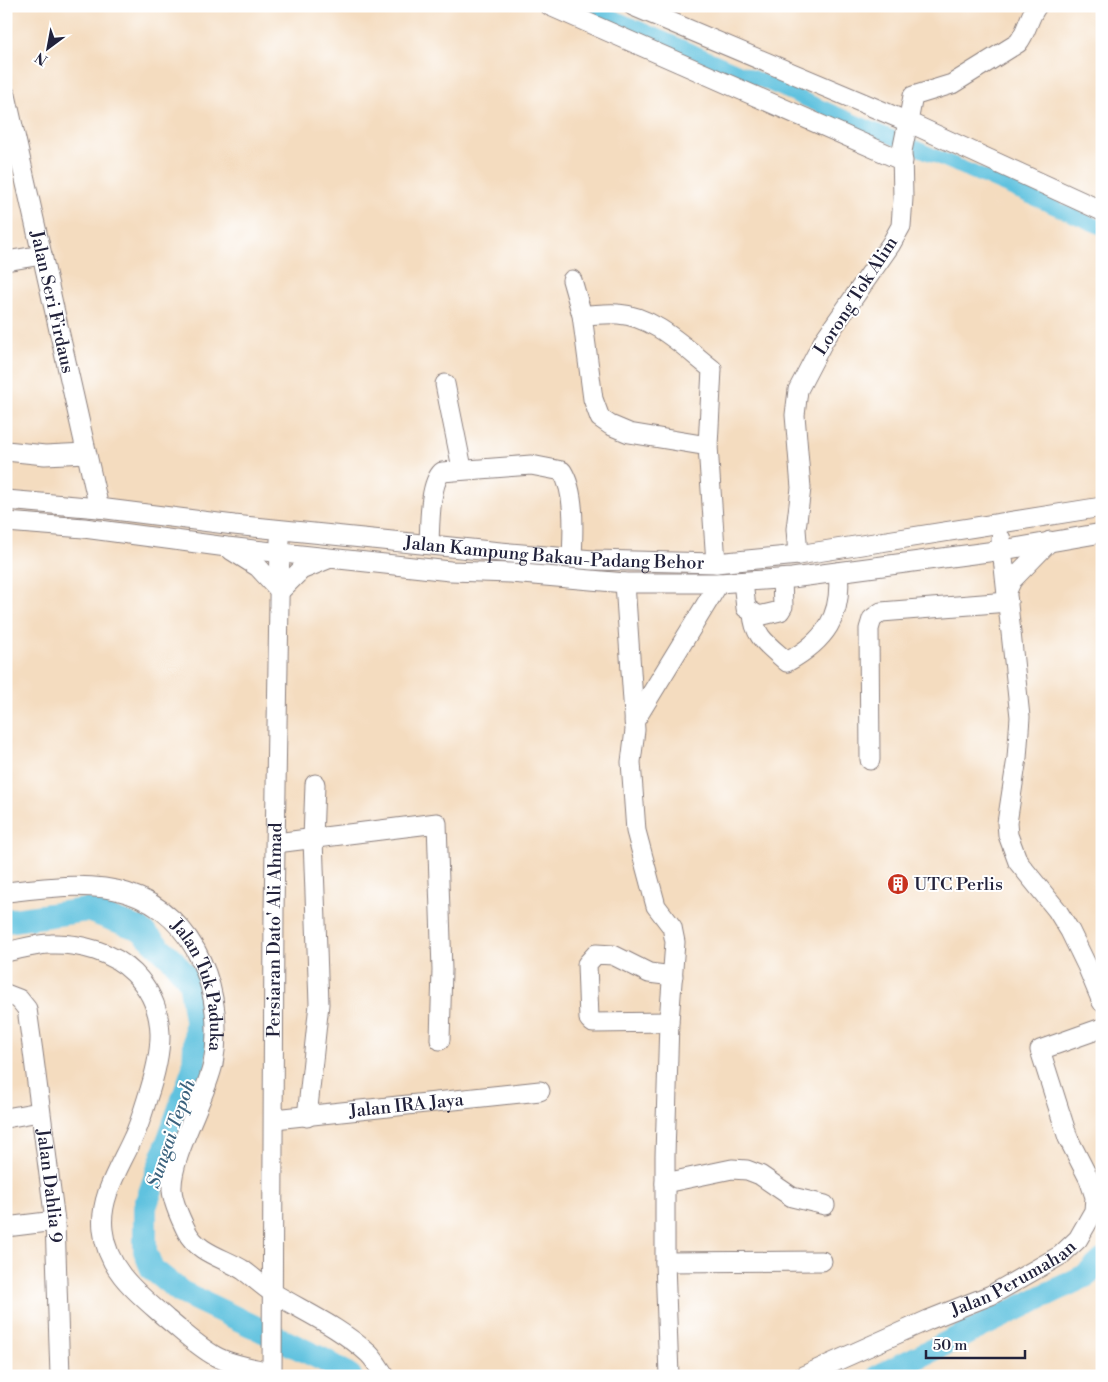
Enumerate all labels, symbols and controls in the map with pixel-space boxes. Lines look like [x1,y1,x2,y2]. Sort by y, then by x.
north arrow [22,22,72,72]
text: N [32,48,51,69]
street label: Jalan Seri Firdaus [25,227,80,375]
street label: Lorong Tok Alim [809,232,903,360]
street label: Jalan Kampung Bakau-Padang Behor [402,531,705,574]
street label: Persiaran Dato' Ali Ahmad [262,822,287,1038]
building icon: UTC Perlis [886,872,910,896]
place label: UTC Perlis [914,873,1003,896]
street label: Jalan Tuk Paduka [165,913,228,1053]
water label: Sungai Tepoh [141,1076,201,1192]
street label: Jalan IRA Jaya [347,1088,466,1123]
street label: Jalan Dahlia 9 [31,1126,67,1243]
street label: Jalan Perumahan [946,1235,1081,1322]
scale bar [926,1327,1024,1359]
text: 50 m [933,1336,967,1355]

